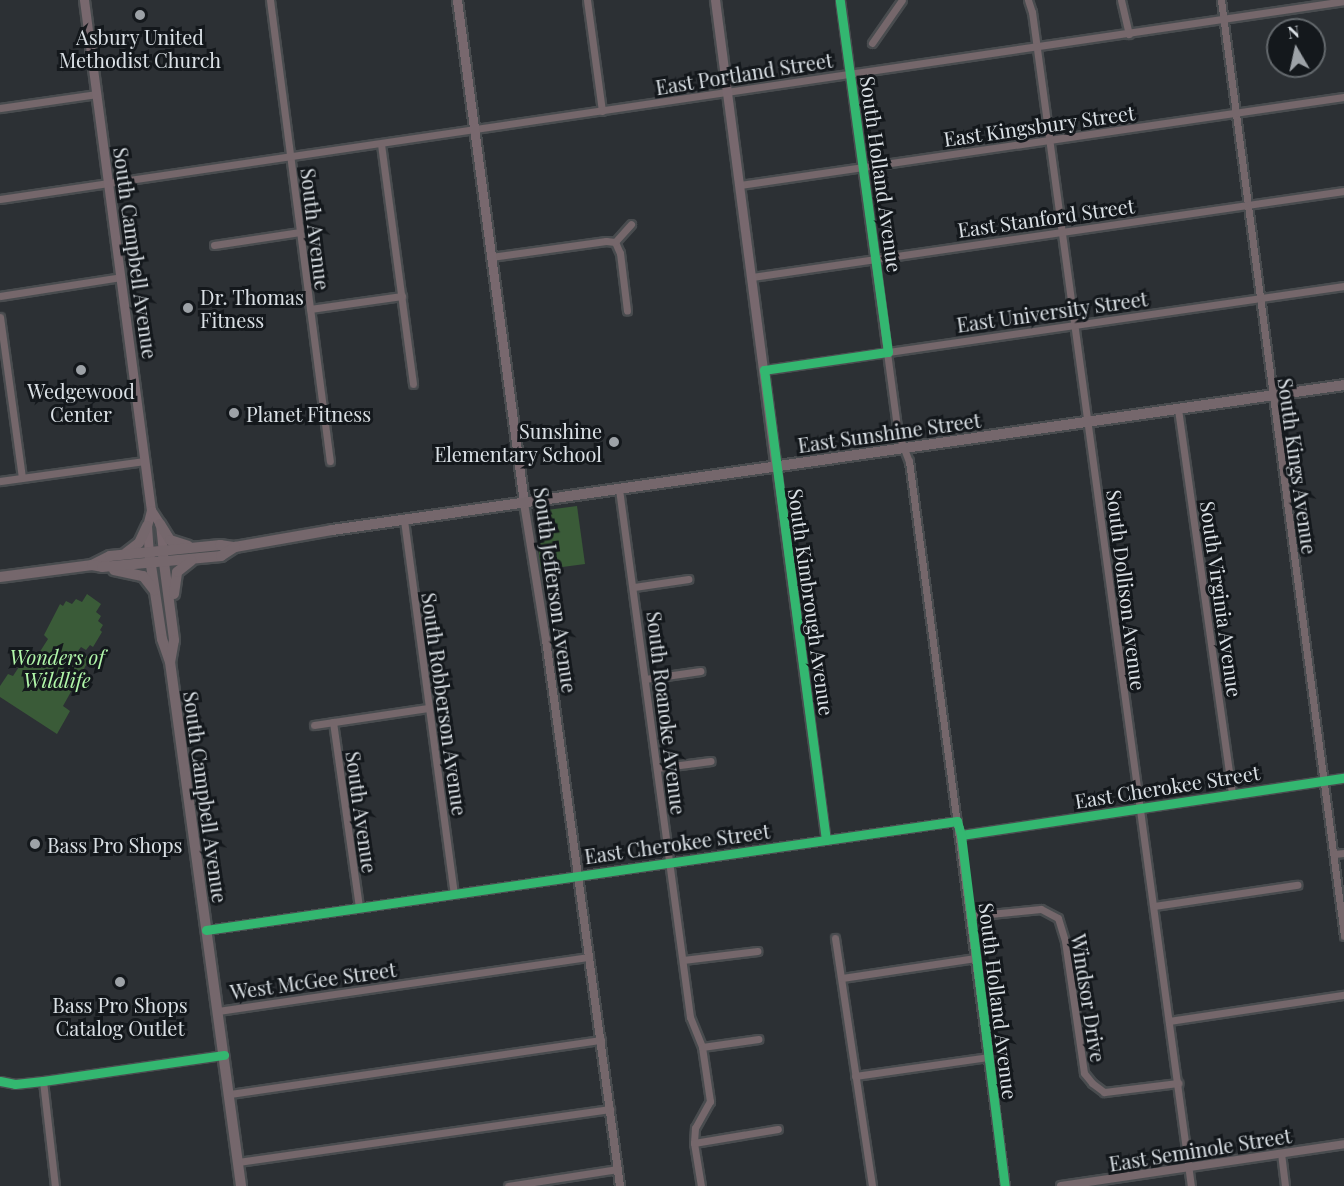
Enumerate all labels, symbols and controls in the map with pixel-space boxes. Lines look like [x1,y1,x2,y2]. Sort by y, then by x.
marker: Asbury United Methodist Church [133,8,147,22]
north arrow [1266,18,1326,78]
text: N [1286,20,1301,43]
place label: Asbury United Methodist Church [59,24,221,71]
street label: East Portland Street [653,47,835,99]
street label: South Holland Avenue [856,74,908,274]
street label: East Kingsbury Street [941,100,1137,150]
street label: South Campbell Avenue [109,145,163,361]
street label: South Avenue [297,166,335,292]
street label: East Stanford Street [956,193,1136,241]
place label: Dr. Thomas Fitness [200,284,304,331]
street label: East University Street [955,286,1149,336]
marker: Dr. Thomas Fitness [181,301,195,315]
marker: Wedgewood Center [74,363,88,377]
street label: South Kings Avenue [1274,376,1322,556]
place label: Wedgewood Center [27,379,135,426]
place label: Planet Fitness [246,401,372,425]
marker: Planet Fitness [227,406,241,420]
street label: East Sunshine Street [796,407,982,457]
place label: Sunshine Elementary School [434,418,602,465]
marker: Sunshine Elementary School [607,435,621,449]
street label: South Jefferson Avenue [530,485,582,695]
street label: South Kimbrough Avenue [784,487,840,717]
street label: South Dollison Avenue [1103,488,1151,692]
street label: South Virginia Avenue [1196,499,1248,699]
street label: South Robberson Avenue [417,591,473,817]
street label: South Roanoke Avenue [643,610,691,816]
park label: Wonders of Wildlife [9,644,105,691]
street label: South Campbell Avenue [179,689,233,905]
street label: South Avenue [342,749,382,875]
street label: East Cherokee Street [1073,759,1261,813]
street label: East Cherokee Street [583,818,771,868]
place label: Bass Pro Shops [47,832,182,856]
marker: Bass Pro Shops [28,837,42,851]
street label: South Holland Avenue [975,901,1023,1101]
street label: Windsor Drive [1067,932,1111,1064]
street label: West McGee Street [228,956,398,1004]
marker: Bass Pro Shops Catalog Outlet [113,975,127,989]
place label: Bass Pro Shops Catalog Outlet [52,992,188,1039]
street label: East Seminole Street [1107,1123,1293,1175]

